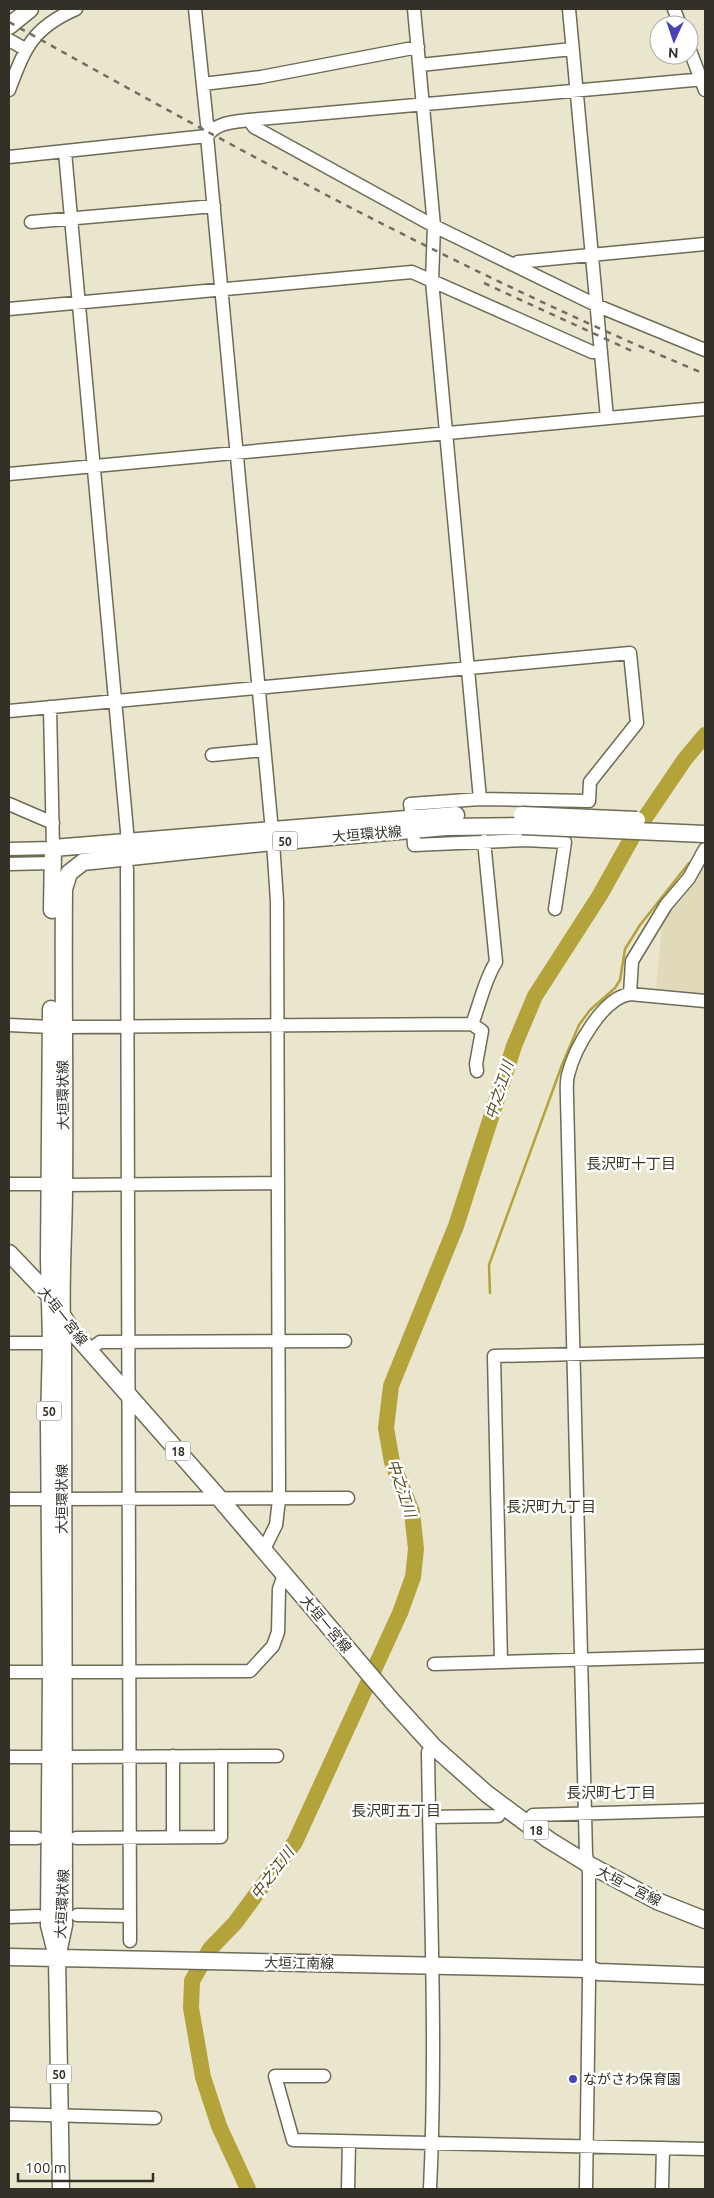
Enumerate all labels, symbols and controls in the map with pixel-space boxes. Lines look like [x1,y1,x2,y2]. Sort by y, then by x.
north arrow [649,15,699,65]
text: N [668,45,679,61]
street label: 大垣環状線 [331,823,403,845]
road number: 50 [272,831,298,850]
water label: 中之江川 [482,1057,517,1121]
street label: 大垣環状線 [54,1060,72,1130]
district label: 長沢町十丁目 [586,1155,676,1172]
street label: 大垣一宮線 [35,1283,91,1349]
road number: 50 [36,1402,62,1420]
road number: 18 [166,1442,190,1460]
water label: 中之江川 [385,1457,420,1521]
street label: 大垣環状線 [54,1464,70,1534]
district label: 長沢町九丁目 [506,1498,596,1515]
street label: 大垣一宮線 [297,1592,355,1656]
district label: 長沢町七丁目 [566,1784,656,1801]
district label: 長沢町五丁目 [351,1802,441,1819]
road number: 18 [524,1820,548,1840]
water label: 中之江川 [247,1842,298,1902]
street label: 大垣一宮線 [594,1863,664,1909]
street label: 大垣環状線 [52,1869,72,1939]
street label: 大垣江南線 [264,1954,334,1972]
road number: 50 [46,2064,72,2084]
place label: ながさわ保育園 [583,2071,681,2087]
marker: ながさわ保育園 [567,2073,579,2085]
scale bar [18,2150,152,2182]
text: 100 m [25,2159,67,2176]

